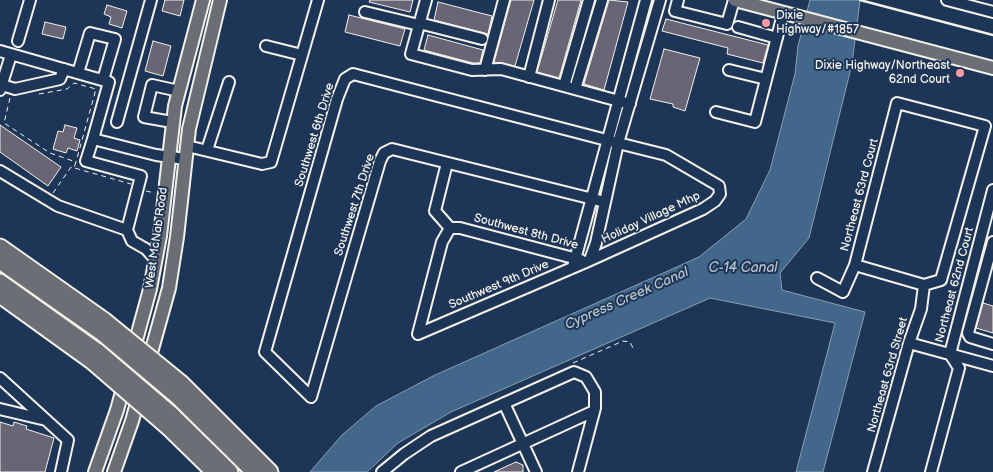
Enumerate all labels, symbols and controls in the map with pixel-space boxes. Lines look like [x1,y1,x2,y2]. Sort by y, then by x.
place label: Dixie Highway/#1857 [776,9,859,37]
marker: Dixie Highway/#1857 [760,17,772,29]
place label: Dixie Highway/Northeast 62nd Court [815,59,950,87]
marker: Dixie Highway/Northeast 62nd Court [954,67,966,79]
street label: Southwest 6th Drive [292,81,338,189]
street label: Northeast 63rd Court [838,137,882,253]
street label: Southwest 7th Drive [332,152,378,258]
street label: West McNab Road [143,187,171,289]
street label: Holiday Village Mhp [599,189,703,247]
street label: Southwest 8th Drive [472,211,580,253]
street label: Northeast 62nd Court [933,226,977,344]
street label: Southwest 9th Drive [447,257,551,313]
water label: C-14 Canal [708,260,778,276]
water label: Cypress Creek Canal [562,264,692,334]
street label: Northeast 63rd Street [865,316,911,434]

